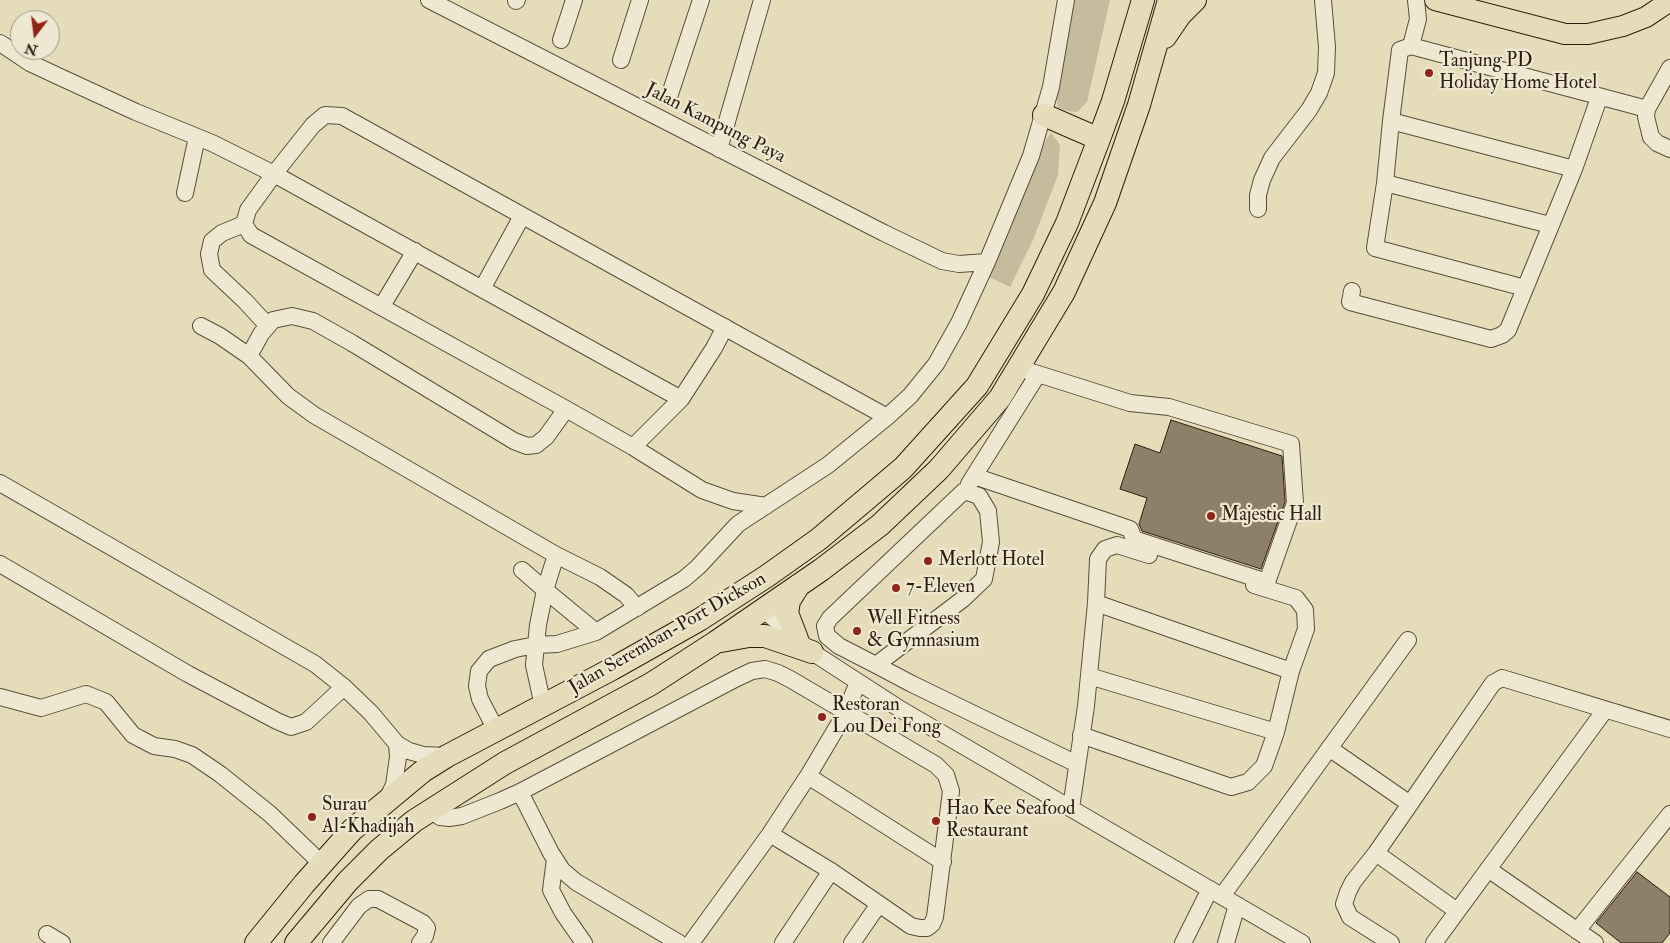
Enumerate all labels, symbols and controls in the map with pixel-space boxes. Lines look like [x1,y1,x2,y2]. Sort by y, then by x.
north arrow [10,10,60,60]
text: N [23,39,40,59]
place label: Tanjung PD Holiday Home Hotel [1439,51,1597,95]
marker: Tanjung PD Holiday Home Hotel [1423,67,1435,79]
street label: Jalan Kampung Paya [641,79,789,169]
place label: Majestic Hall [1221,505,1322,527]
marker: Majestic Hall [1205,510,1217,522]
place label: Merlott Hotel [938,550,1045,572]
marker: Merlott Hotel [922,555,934,567]
street label: Jalan Seremban-Port Dickson [565,568,771,700]
place label: 7-Eleven [906,577,975,599]
marker: 7-Eleven [890,582,902,594]
place label: Well Fitness & Gymnasium [867,609,980,653]
marker: Well Fitness & Gymnasium [851,625,863,637]
place label: Restoran Lou Dei Fong [832,695,941,739]
marker: Restoran Lou Dei Fong [816,711,828,723]
place label: Surau Al-Khadijah [322,795,415,839]
place label: Hao Kee Seafood Restaurant [946,799,1075,843]
marker: Surau Al-Khadijah [306,811,318,823]
marker: Hao Kee Seafood Restaurant [930,815,942,827]

